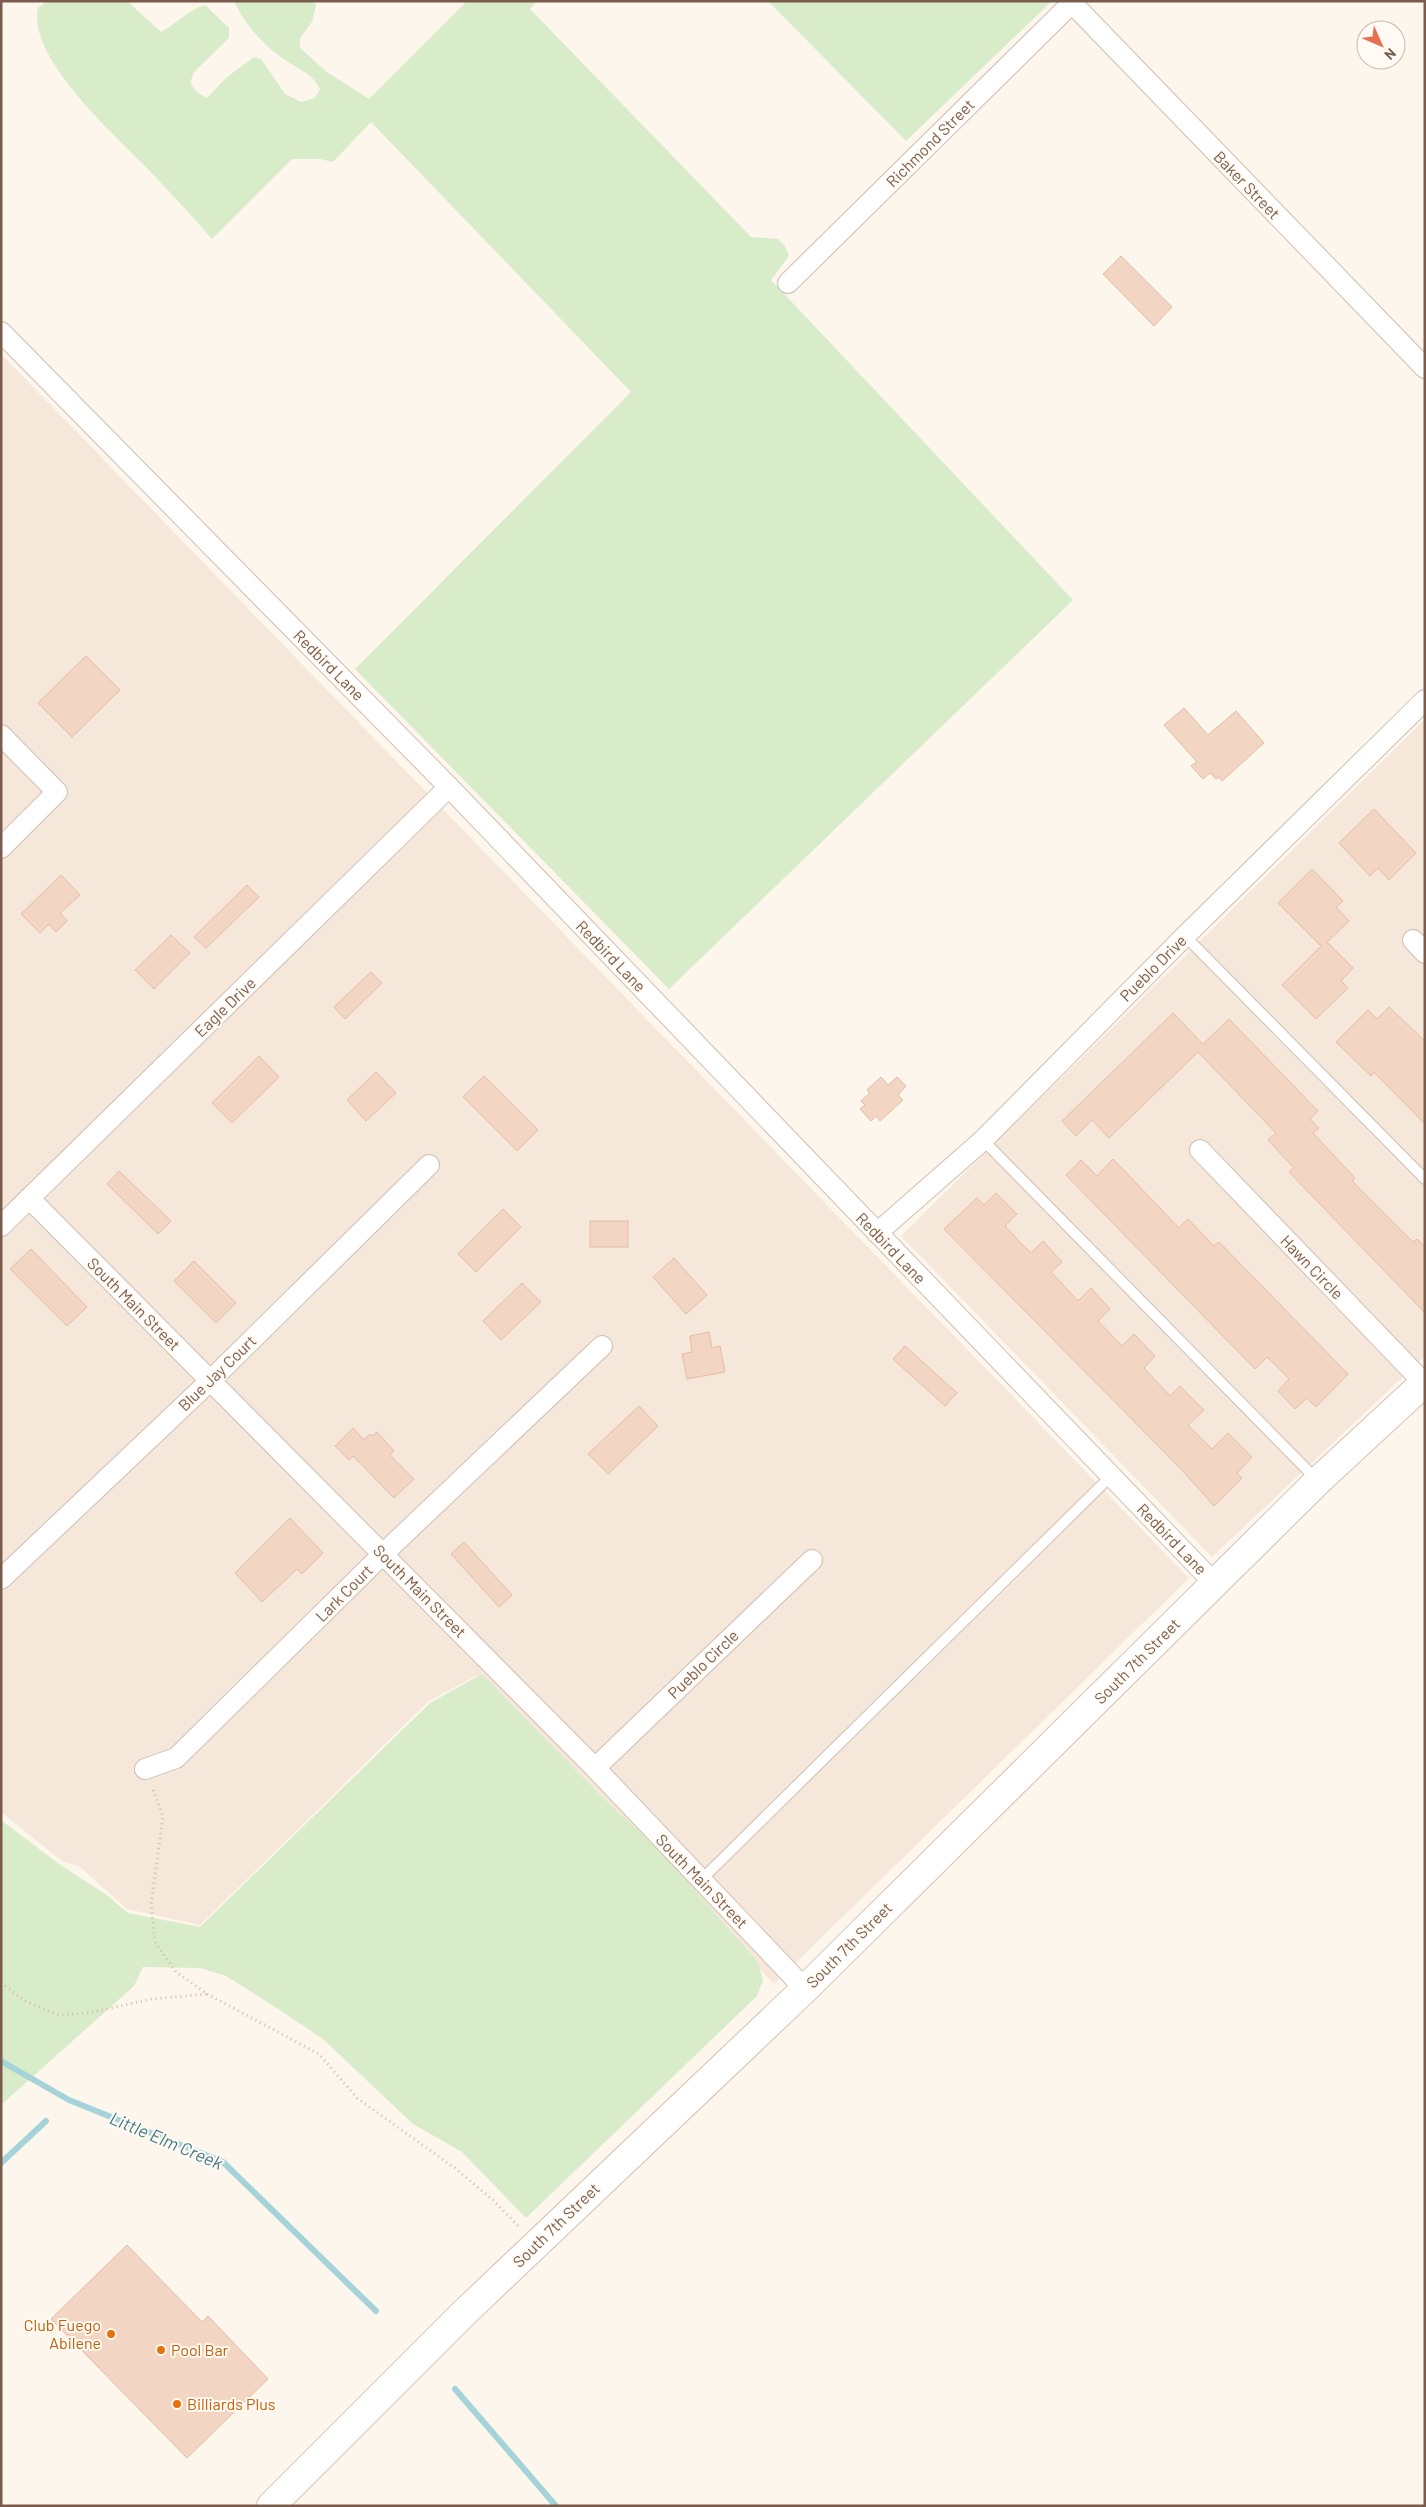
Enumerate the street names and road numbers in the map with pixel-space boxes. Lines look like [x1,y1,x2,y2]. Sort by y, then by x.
street label: Richmond Street [882,95,978,191]
street label: Baker Street [1210,147,1284,223]
street label: Redbird Lane [290,625,369,704]
street label: Redbird Lane [573,916,650,995]
street label: Pueblo Drive [1115,930,1190,1005]
street label: Eagle Drive [190,973,259,1040]
street label: Redbird Lane [853,1208,930,1287]
street label: Hawn Circle [1277,1231,1348,1303]
street label: South Main Street [84,1253,185,1354]
street label: Blue Jay Court [174,1331,259,1414]
street label: Redbird Lane [1134,1499,1211,1578]
street label: South Main Street [370,1540,471,1641]
street label: Lark Court [311,1560,376,1625]
street label: South 7th Street [1090,1614,1183,1707]
street label: Pueblo Circle [663,1625,742,1702]
street label: South Main Street [653,1830,752,1932]
street label: South 7th Street [802,1898,895,1991]
street label: South 7th Street [508,2178,603,2271]

